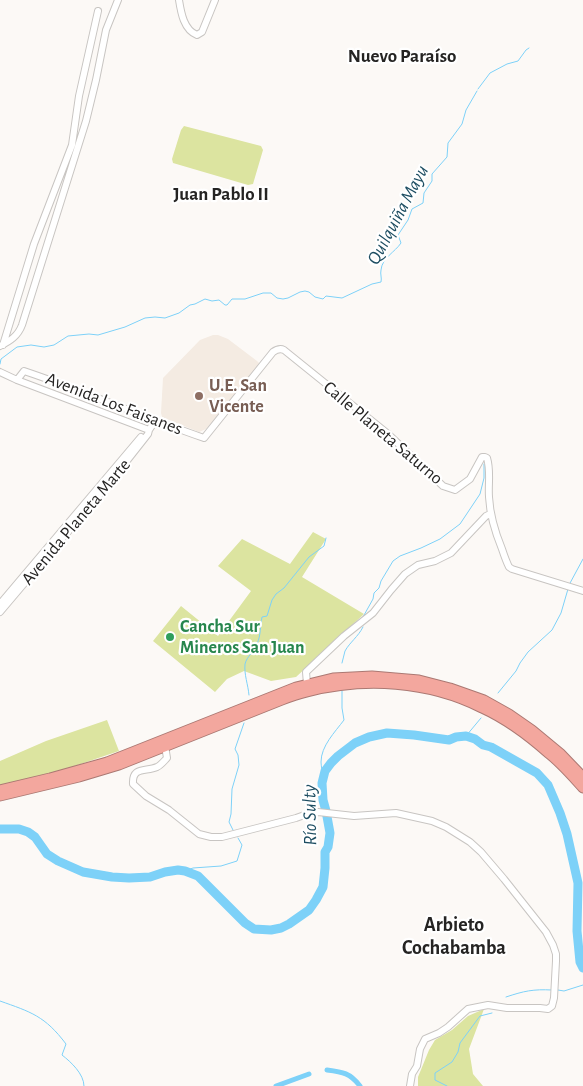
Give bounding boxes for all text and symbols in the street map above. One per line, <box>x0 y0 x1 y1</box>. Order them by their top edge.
district label: Nuevo Paraíso <box>348 45 456 67</box>
water label: Quilquiña Mayu <box>362 161 434 269</box>
district label: Juan Pablo II <box>173 183 269 205</box>
street label: Avenida Los Faisanes <box>43 368 185 440</box>
place label: U.E. San Vicente <box>209 375 267 418</box>
street label: Calle Planeta Saturno <box>319 377 447 489</box>
marker: U.E. San Vicente <box>193 390 205 402</box>
street label: Avenida Planeta Marte <box>17 454 135 590</box>
place label: Cancha Sur Mineros San Juan <box>180 616 305 659</box>
marker: Cancha Sur Mineros San Juan <box>164 631 176 643</box>
water label: Río Sulty <box>298 784 322 846</box>
district label: Arbieto Cochabamba <box>402 913 506 960</box>

